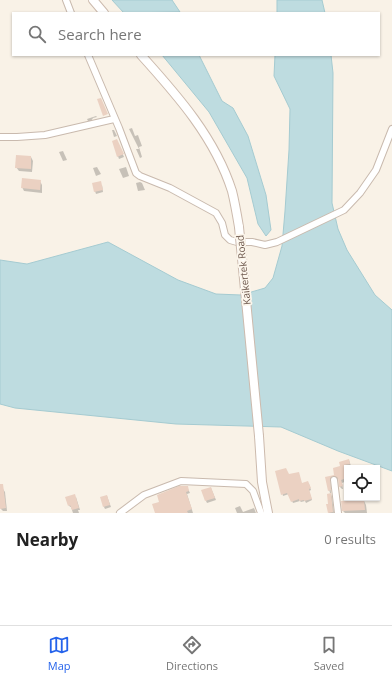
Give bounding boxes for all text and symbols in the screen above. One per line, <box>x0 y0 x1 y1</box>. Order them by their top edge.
search box <box>12 12 380 56</box>
icon: search <box>26 23 48 45</box>
text: Search here <box>58 24 142 44</box>
street label: Kaikertek Road <box>232 234 254 306</box>
map controls <box>344 465 380 501</box>
button: locate <box>344 465 380 501</box>
text: Nearby <box>16 528 78 551</box>
text: 0 results <box>324 530 376 548</box>
tab: Map <box>48 634 71 673</box>
tab: Directions <box>166 634 218 673</box>
tab: Saved <box>314 634 344 673</box>

